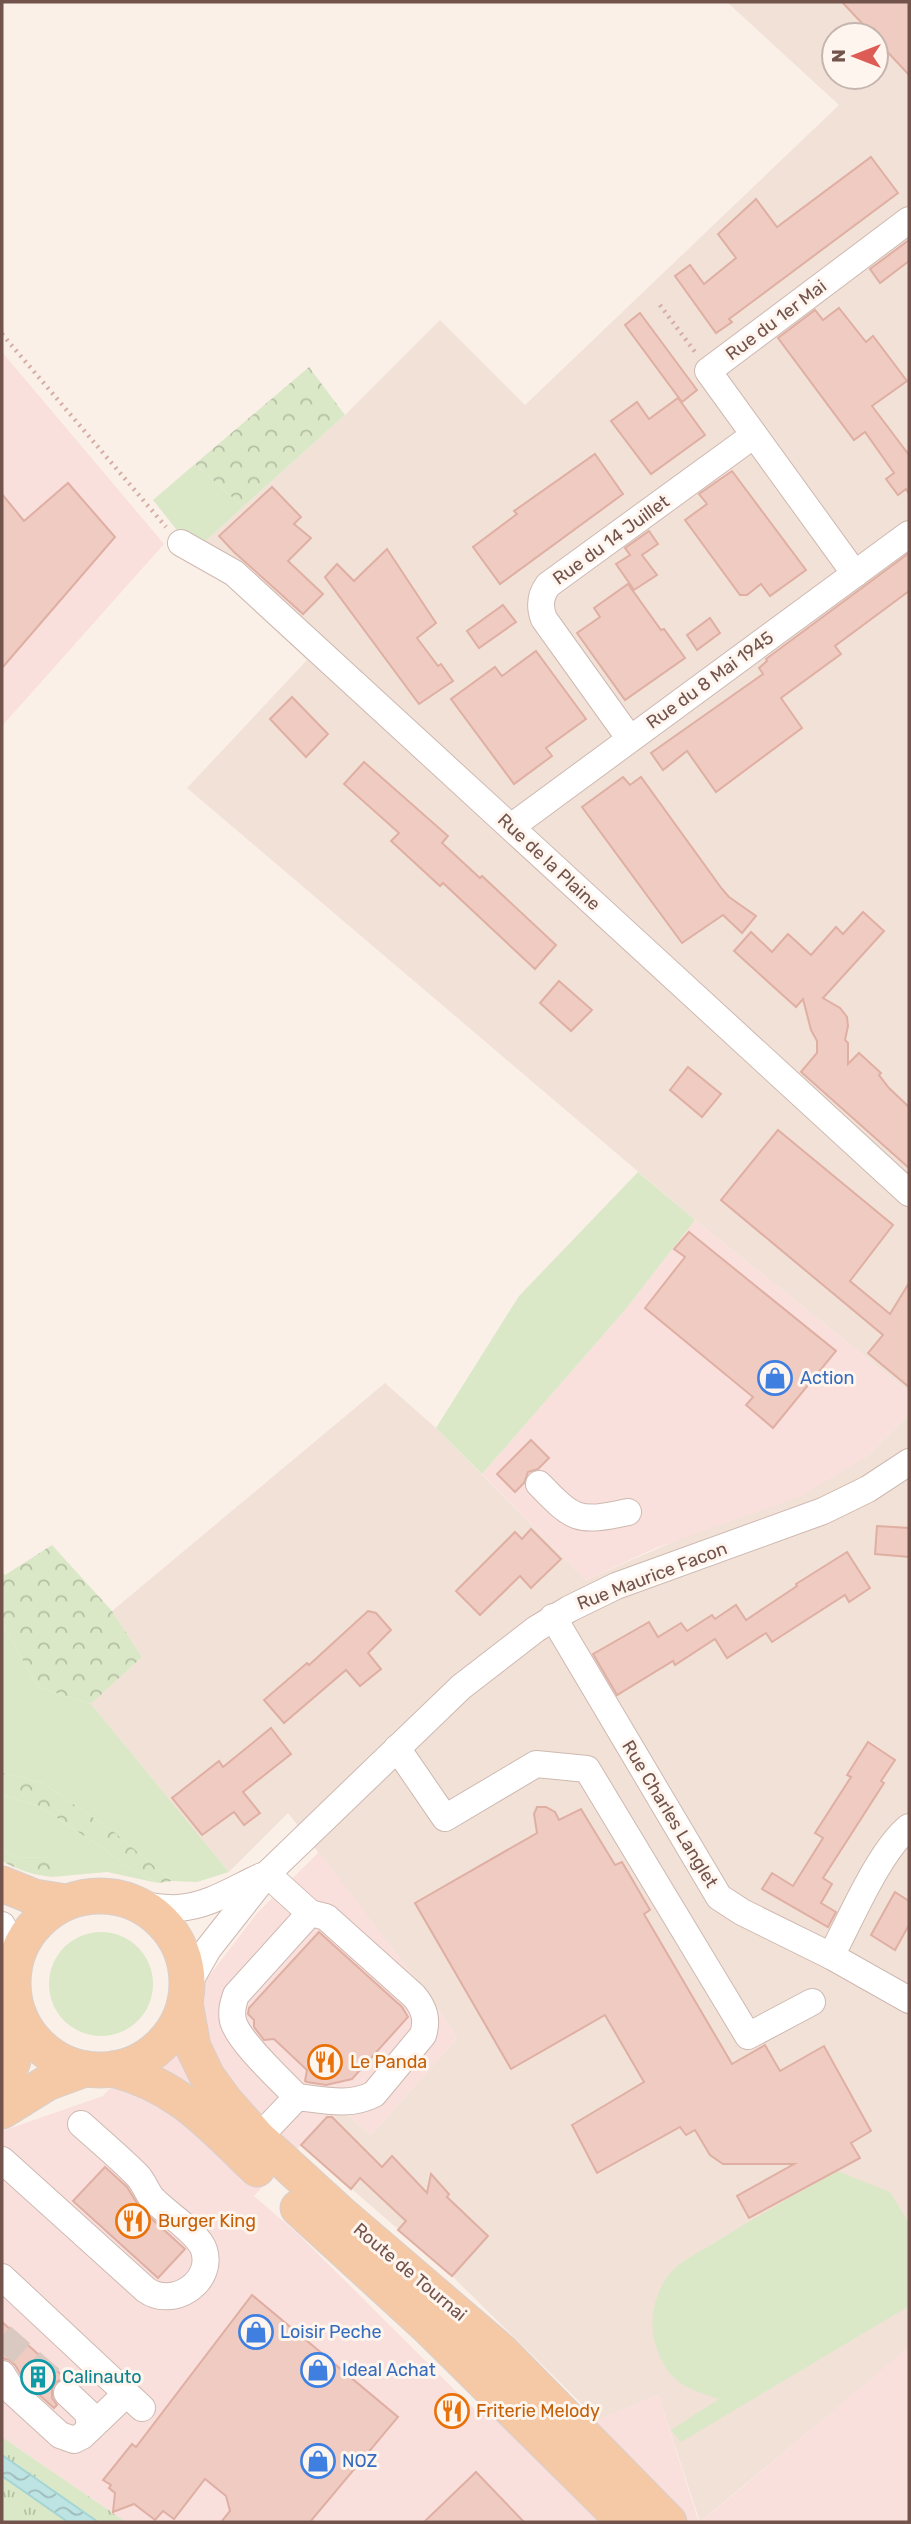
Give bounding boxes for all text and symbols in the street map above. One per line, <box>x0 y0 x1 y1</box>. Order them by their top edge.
north arrow <box>820 21 890 91</box>
text: N <box>827 49 850 63</box>
street label: Rue du 1er Mai <box>721 275 831 365</box>
street label: Rue du 14 Juillet <box>548 490 674 590</box>
street label: Rue du 8 Mai 1945 <box>642 626 778 734</box>
street label: Rue de la Plaine <box>493 809 605 915</box>
shop icon: Action <box>756 1359 794 1397</box>
place label: Action <box>800 1367 855 1389</box>
street label: Rue Maurice Facon <box>574 1537 730 1615</box>
street label: Rue Charles Langlet <box>617 1736 723 1892</box>
restaurant icon: Le Panda <box>306 2043 344 2081</box>
place label: Le Panda <box>350 2051 427 2073</box>
restaurant icon: Burger King <box>114 2202 152 2240</box>
place label: Burger King <box>158 2210 256 2232</box>
street label: Route de Tournai <box>349 2218 471 2326</box>
shop icon: Loisir Peche <box>237 2313 275 2351</box>
place label: Loisir Peche <box>280 2321 382 2343</box>
shop icon: Ideal Achat <box>299 2351 337 2389</box>
building icon: Calinauto <box>19 2358 57 2396</box>
place label: Ideal Achat <box>342 2359 436 2381</box>
place label: Calinauto <box>62 2366 142 2388</box>
restaurant icon: Friterie Melody <box>433 2392 471 2430</box>
place label: Friterie Melody <box>476 2400 600 2422</box>
shop icon: NOZ <box>299 2442 337 2480</box>
place label: NOZ <box>342 2450 378 2472</box>

